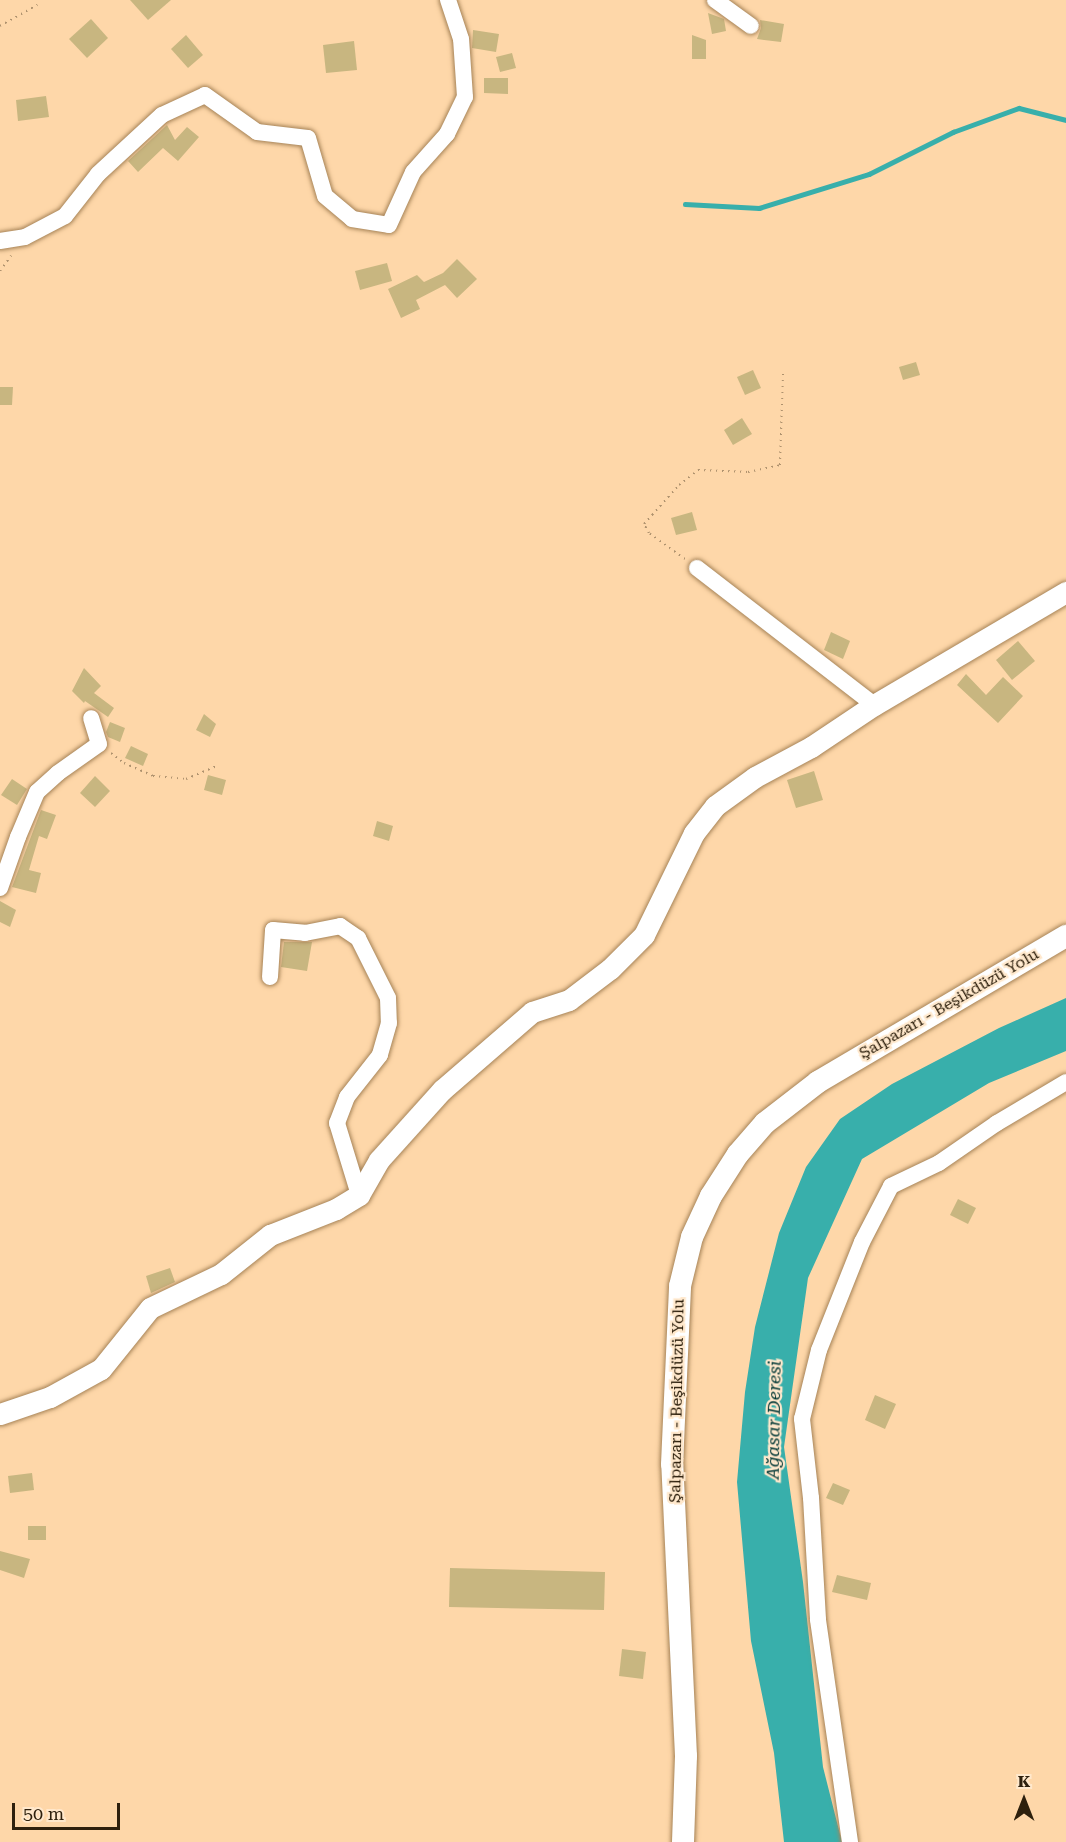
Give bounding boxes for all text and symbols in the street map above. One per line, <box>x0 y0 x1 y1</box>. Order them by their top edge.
street label: Şalpazarı - Beşikdüzü Yolu <box>856 945 1042 1063</box>
street label: Şalpazarı - Beşikdüzü Yolu <box>666 1299 688 1503</box>
water label: Ağasar Deresi <box>762 1360 786 1480</box>
north arrow <box>994 1770 1054 1830</box>
text: K <box>1018 1772 1030 1791</box>
scale bar <box>15 1791 123 1829</box>
text: 50 m <box>23 1803 64 1824</box>

